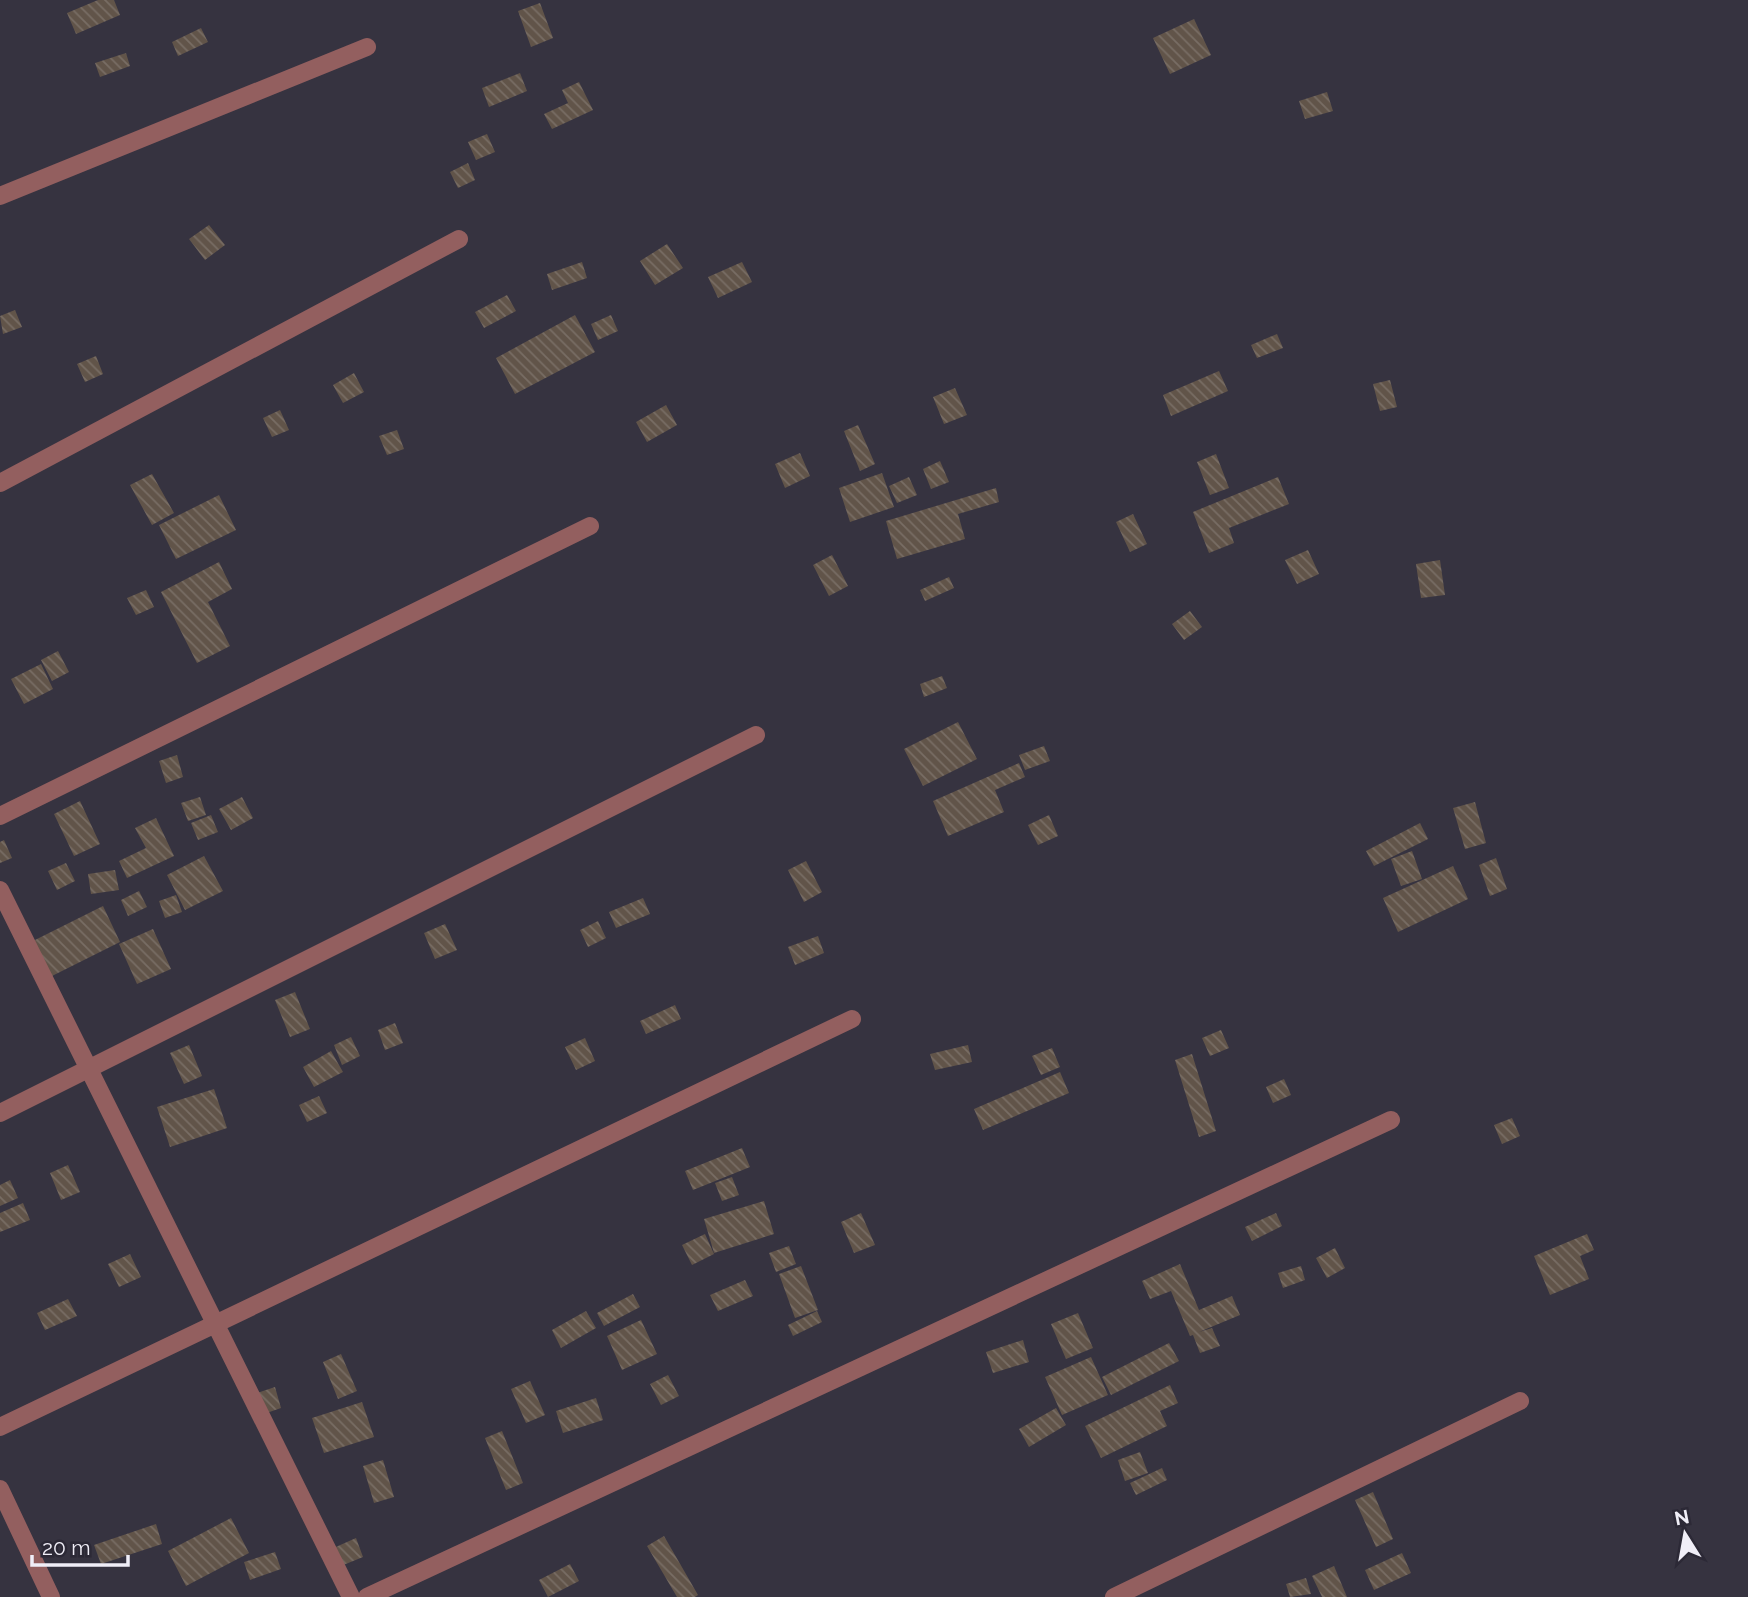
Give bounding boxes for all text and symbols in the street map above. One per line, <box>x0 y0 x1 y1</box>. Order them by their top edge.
north arrow <box>1650 1499 1720 1569</box>
text: N <box>1673 1505 1691 1529</box>
scale bar <box>32 1524 128 1568</box>
text: 20 m <box>42 1535 90 1560</box>

